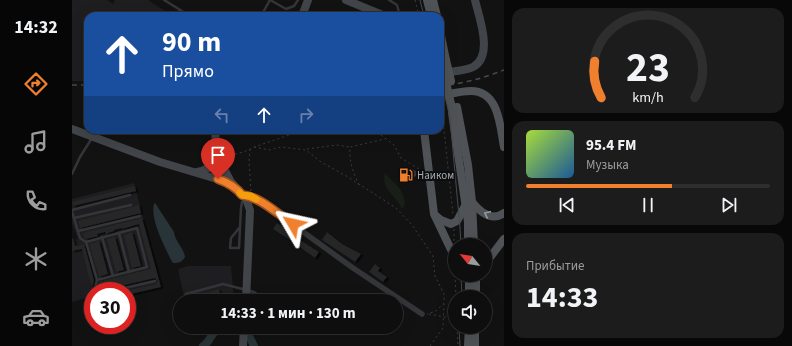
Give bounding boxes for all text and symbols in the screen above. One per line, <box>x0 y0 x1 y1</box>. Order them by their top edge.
text: 14:32 <box>14 15 58 40</box>
text: 90 m <box>162 22 221 62</box>
icon: ahead <box>96 28 148 80</box>
text: 23 <box>626 38 670 98</box>
text: Прямо <box>162 59 214 84</box>
icon: directions <box>22 70 50 98</box>
text: km/h <box>632 87 664 108</box>
icon: left <box>211 104 233 126</box>
icon: ahead <box>253 104 275 126</box>
icon: right <box>295 104 317 126</box>
icon: music <box>22 128 50 156</box>
text: 95.4 FM <box>586 135 637 156</box>
pin <box>201 138 235 179</box>
icon: arrive <box>207 144 229 166</box>
text: Музыка <box>586 156 629 174</box>
fuel station icon: Наиком <box>398 167 414 183</box>
place label: Наиком <box>417 168 454 183</box>
icon: phone <box>22 187 50 215</box>
icon: previous <box>556 194 578 216</box>
icon: pause <box>637 194 659 216</box>
icon: next <box>718 194 740 216</box>
position arrow <box>272 203 314 245</box>
one-way arrow <box>483 211 491 219</box>
north arrow <box>448 238 492 282</box>
map controls <box>448 238 492 334</box>
icon: climate <box>22 245 50 273</box>
text: Прибытие <box>526 257 585 275</box>
text: 14:33 <box>526 276 598 319</box>
speed limit sign: 30 <box>84 282 136 334</box>
button: sound <box>448 290 492 334</box>
icon: car <box>22 303 50 331</box>
text: 14:33 · 1 мин · 130 m <box>220 303 356 324</box>

